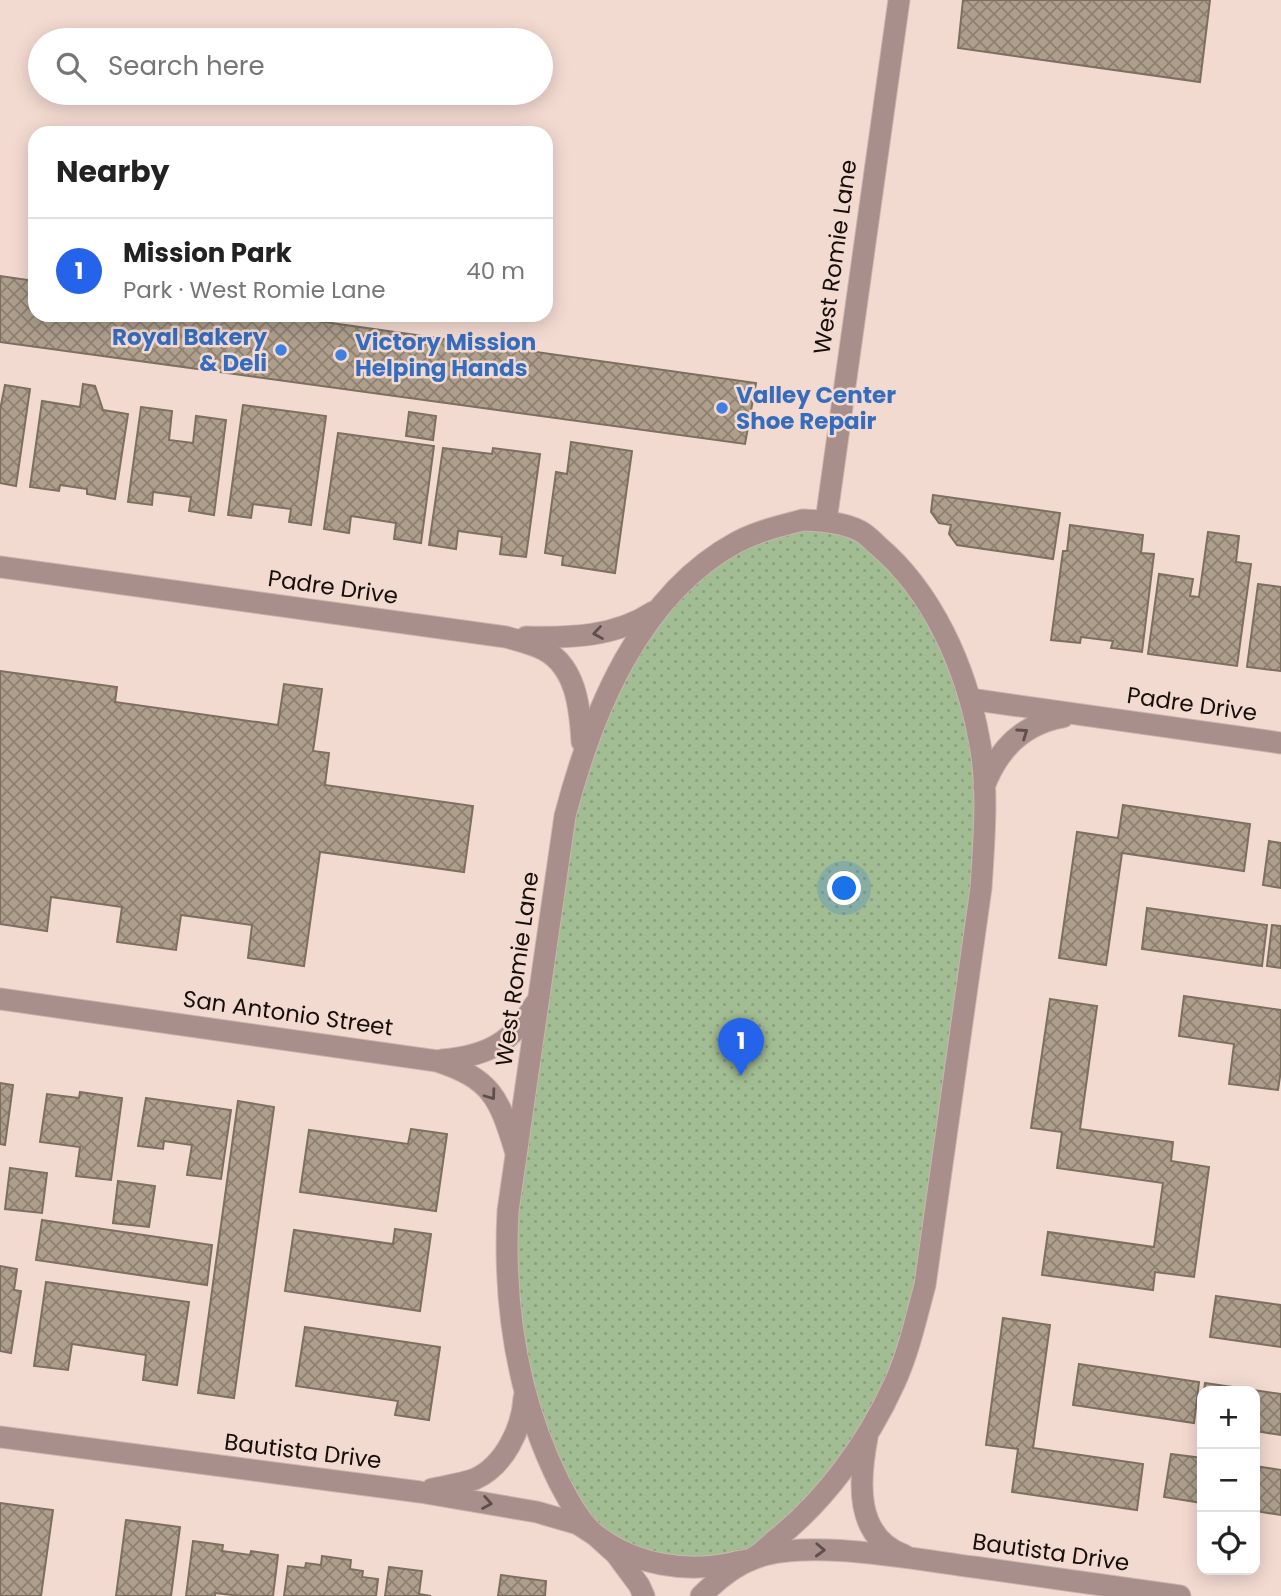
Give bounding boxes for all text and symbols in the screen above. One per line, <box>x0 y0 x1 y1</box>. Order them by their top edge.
search box <box>28 28 553 105</box>
icon: search <box>52 48 90 86</box>
text: Search here <box>108 48 265 84</box>
text: Nearby <box>56 150 170 193</box>
street label: West Romie Lane <box>806 158 864 356</box>
text: Mission Park <box>123 235 292 271</box>
text: 1 <box>75 255 83 287</box>
text: 40 m <box>466 255 525 287</box>
text: Park · West Romie Lane <box>123 274 386 306</box>
place label: Royal Bakery & Deli <box>112 321 267 379</box>
place label: Victory Mission Helping Hands <box>355 326 536 384</box>
marker: Royal Bakery & Deli <box>273 342 289 358</box>
marker: Victory Mission Helping Hands <box>333 347 349 363</box>
place label: Valley Center Shoe Repair <box>736 379 896 437</box>
marker: Valley Center Shoe Repair <box>714 400 730 416</box>
street label: Padre Drive <box>266 562 400 612</box>
one-way arrow <box>592 625 604 640</box>
street label: Padre Drive <box>1125 679 1259 729</box>
one-way arrow <box>1015 729 1028 741</box>
street label: West Romie Lane <box>488 870 546 1068</box>
your location <box>827 871 861 905</box>
street label: San Antonio Street <box>181 982 395 1044</box>
pin: 1 <box>718 1018 764 1076</box>
one-way arrow <box>483 1087 496 1100</box>
map controls <box>1197 1386 1260 1575</box>
button: + <box>1197 1386 1260 1449</box>
street label: Bautista Drive <box>223 1425 383 1477</box>
button: − <box>1197 1449 1260 1512</box>
one-way arrow <box>481 1495 493 1510</box>
button: locate <box>1197 1512 1260 1575</box>
street label: Bautista Drive <box>970 1525 1132 1579</box>
one-way arrow <box>814 1543 825 1558</box>

